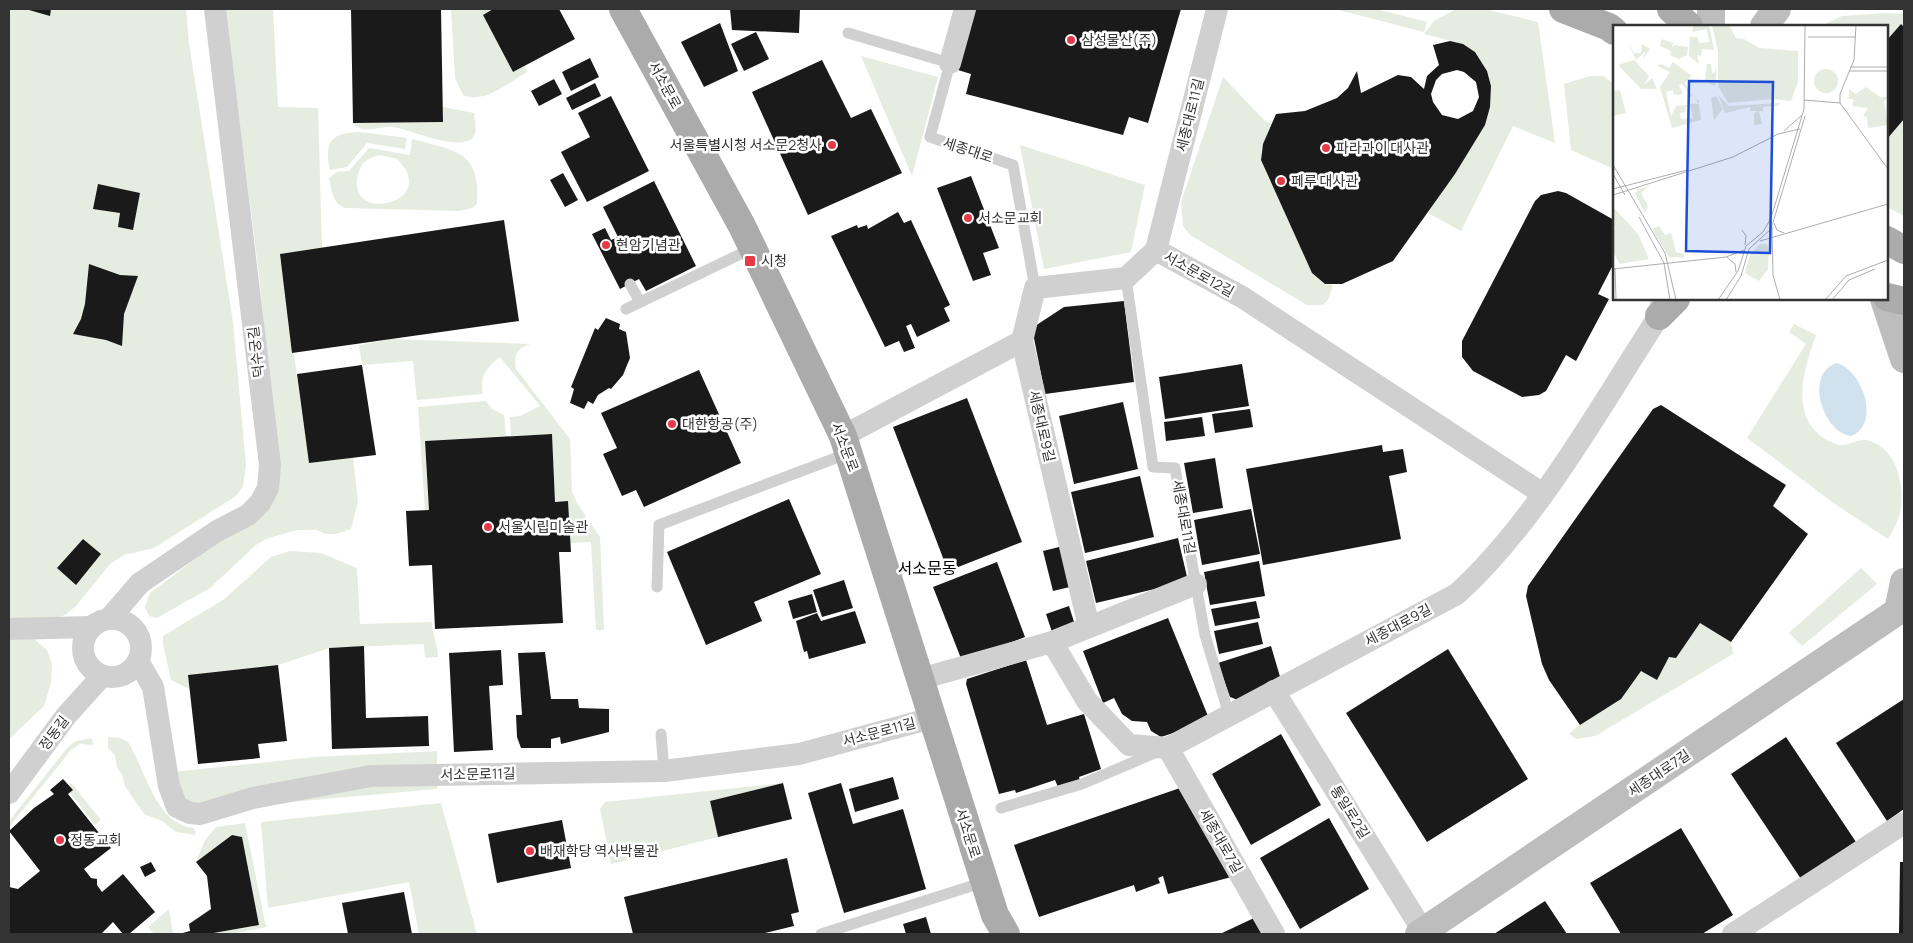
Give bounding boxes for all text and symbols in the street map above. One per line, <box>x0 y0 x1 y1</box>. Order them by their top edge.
inset map <box>1613 25 1888 300</box>
place label: 삼성물산(주) <box>1081 30 1157 49</box>
marker: 삼성물산(주) <box>1065 34 1077 46</box>
street label: 서소문로 <box>645 58 686 112</box>
street label: 세종대로11길 <box>1171 76 1208 154</box>
street label: 세종대로 <box>941 133 996 167</box>
place label: 서울특별시청 서소문2청사 <box>670 135 822 154</box>
place label: 파라과이 대사관 <box>1336 138 1429 157</box>
marker: 서울특별시청 서소문2청사 <box>826 139 838 151</box>
marker: 파라과이 대사관 <box>1320 142 1332 154</box>
place label: 페루 대사관 <box>1291 171 1358 190</box>
marker: 페루 대사관 <box>1275 175 1287 187</box>
place label: 서소문교회 <box>978 208 1042 227</box>
marker: 서소문교회 <box>962 212 974 224</box>
place label: 현암기념관 <box>616 235 681 254</box>
marker: 현암기념관 <box>600 239 612 251</box>
street label: 서소문로12길 <box>1161 246 1238 301</box>
place label: 시청 <box>761 251 787 270</box>
marker: 시청 <box>743 254 757 268</box>
street label: 덕수궁길 <box>243 325 268 379</box>
street label: 세종대로9길 <box>1025 388 1060 464</box>
place label: 대한항공(주) <box>682 414 758 433</box>
marker: 대한항공(주) <box>666 418 678 430</box>
street label: 서소문로 <box>827 419 864 474</box>
street label: 세종대로11길 <box>1169 478 1200 556</box>
place label: 서울시립미술관 <box>498 517 588 536</box>
marker: 서울시립미술관 <box>482 521 494 533</box>
district label: 서소문동 <box>898 557 957 579</box>
street label: 세종대로9길 <box>1361 599 1434 650</box>
street label: 정동길 <box>34 712 73 754</box>
street label: 서소문로11길 <box>840 713 918 750</box>
street label: 세종대로7길 <box>1624 745 1694 800</box>
street label: 서소문로11길 <box>440 763 516 784</box>
street label: 통일로2길 <box>1327 781 1374 842</box>
street label: 서소문로 <box>951 805 986 860</box>
street label: 세종대로7길 <box>1195 805 1248 876</box>
place label: 정동교회 <box>70 830 122 849</box>
marker: 정동교회 <box>54 834 66 846</box>
place label: 배재학당 역사박물관 <box>540 841 659 860</box>
marker: 배재학당 역사박물관 <box>524 845 536 857</box>

